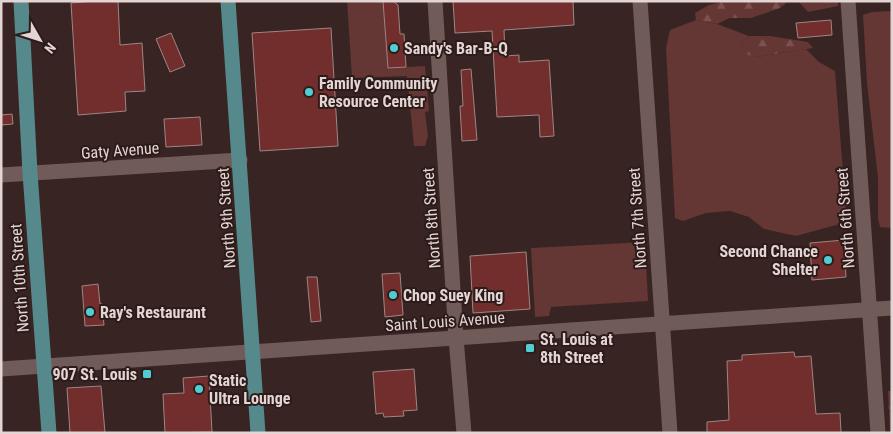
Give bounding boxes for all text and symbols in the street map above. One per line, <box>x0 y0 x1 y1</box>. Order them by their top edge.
north arrow <box>15 15 65 65</box>
place label: Sandy's Bar-B-Q <box>404 39 508 58</box>
text: N <box>41 40 59 57</box>
marker: Sandy's Bar-B-Q <box>388 42 400 54</box>
place label: Family Community Resource Center <box>319 74 437 111</box>
marker: Family Community Resource Center <box>303 86 315 98</box>
street label: Gaty Avenue <box>80 138 160 163</box>
street label: North 9th Street <box>213 167 239 269</box>
street label: North 8th Street <box>418 167 444 269</box>
street label: North 7th Street <box>624 167 650 269</box>
street label: North 6th Street <box>832 167 858 269</box>
street label: North 10th Street <box>6 223 33 333</box>
place label: Second Chance Shelter <box>719 242 818 279</box>
marker: Second Chance Shelter <box>822 254 834 266</box>
place label: Chop Suey King <box>403 286 503 305</box>
marker: Chop Suey King <box>387 289 399 301</box>
place label: Ray's Restaurant <box>100 303 206 322</box>
marker: Ray's Restaurant <box>84 306 96 318</box>
street label: Saint Louis Avenue <box>385 308 505 335</box>
place label: St. Louis at 8th Street <box>540 330 613 367</box>
marker: St. Louis at 8th Street <box>524 342 536 354</box>
place label: 907 St. Louis <box>52 365 137 384</box>
marker: 907 St. Louis <box>141 368 153 380</box>
place label: Static Ultra Lounge <box>209 371 291 408</box>
marker: Static Ultra Lounge <box>193 383 205 395</box>

